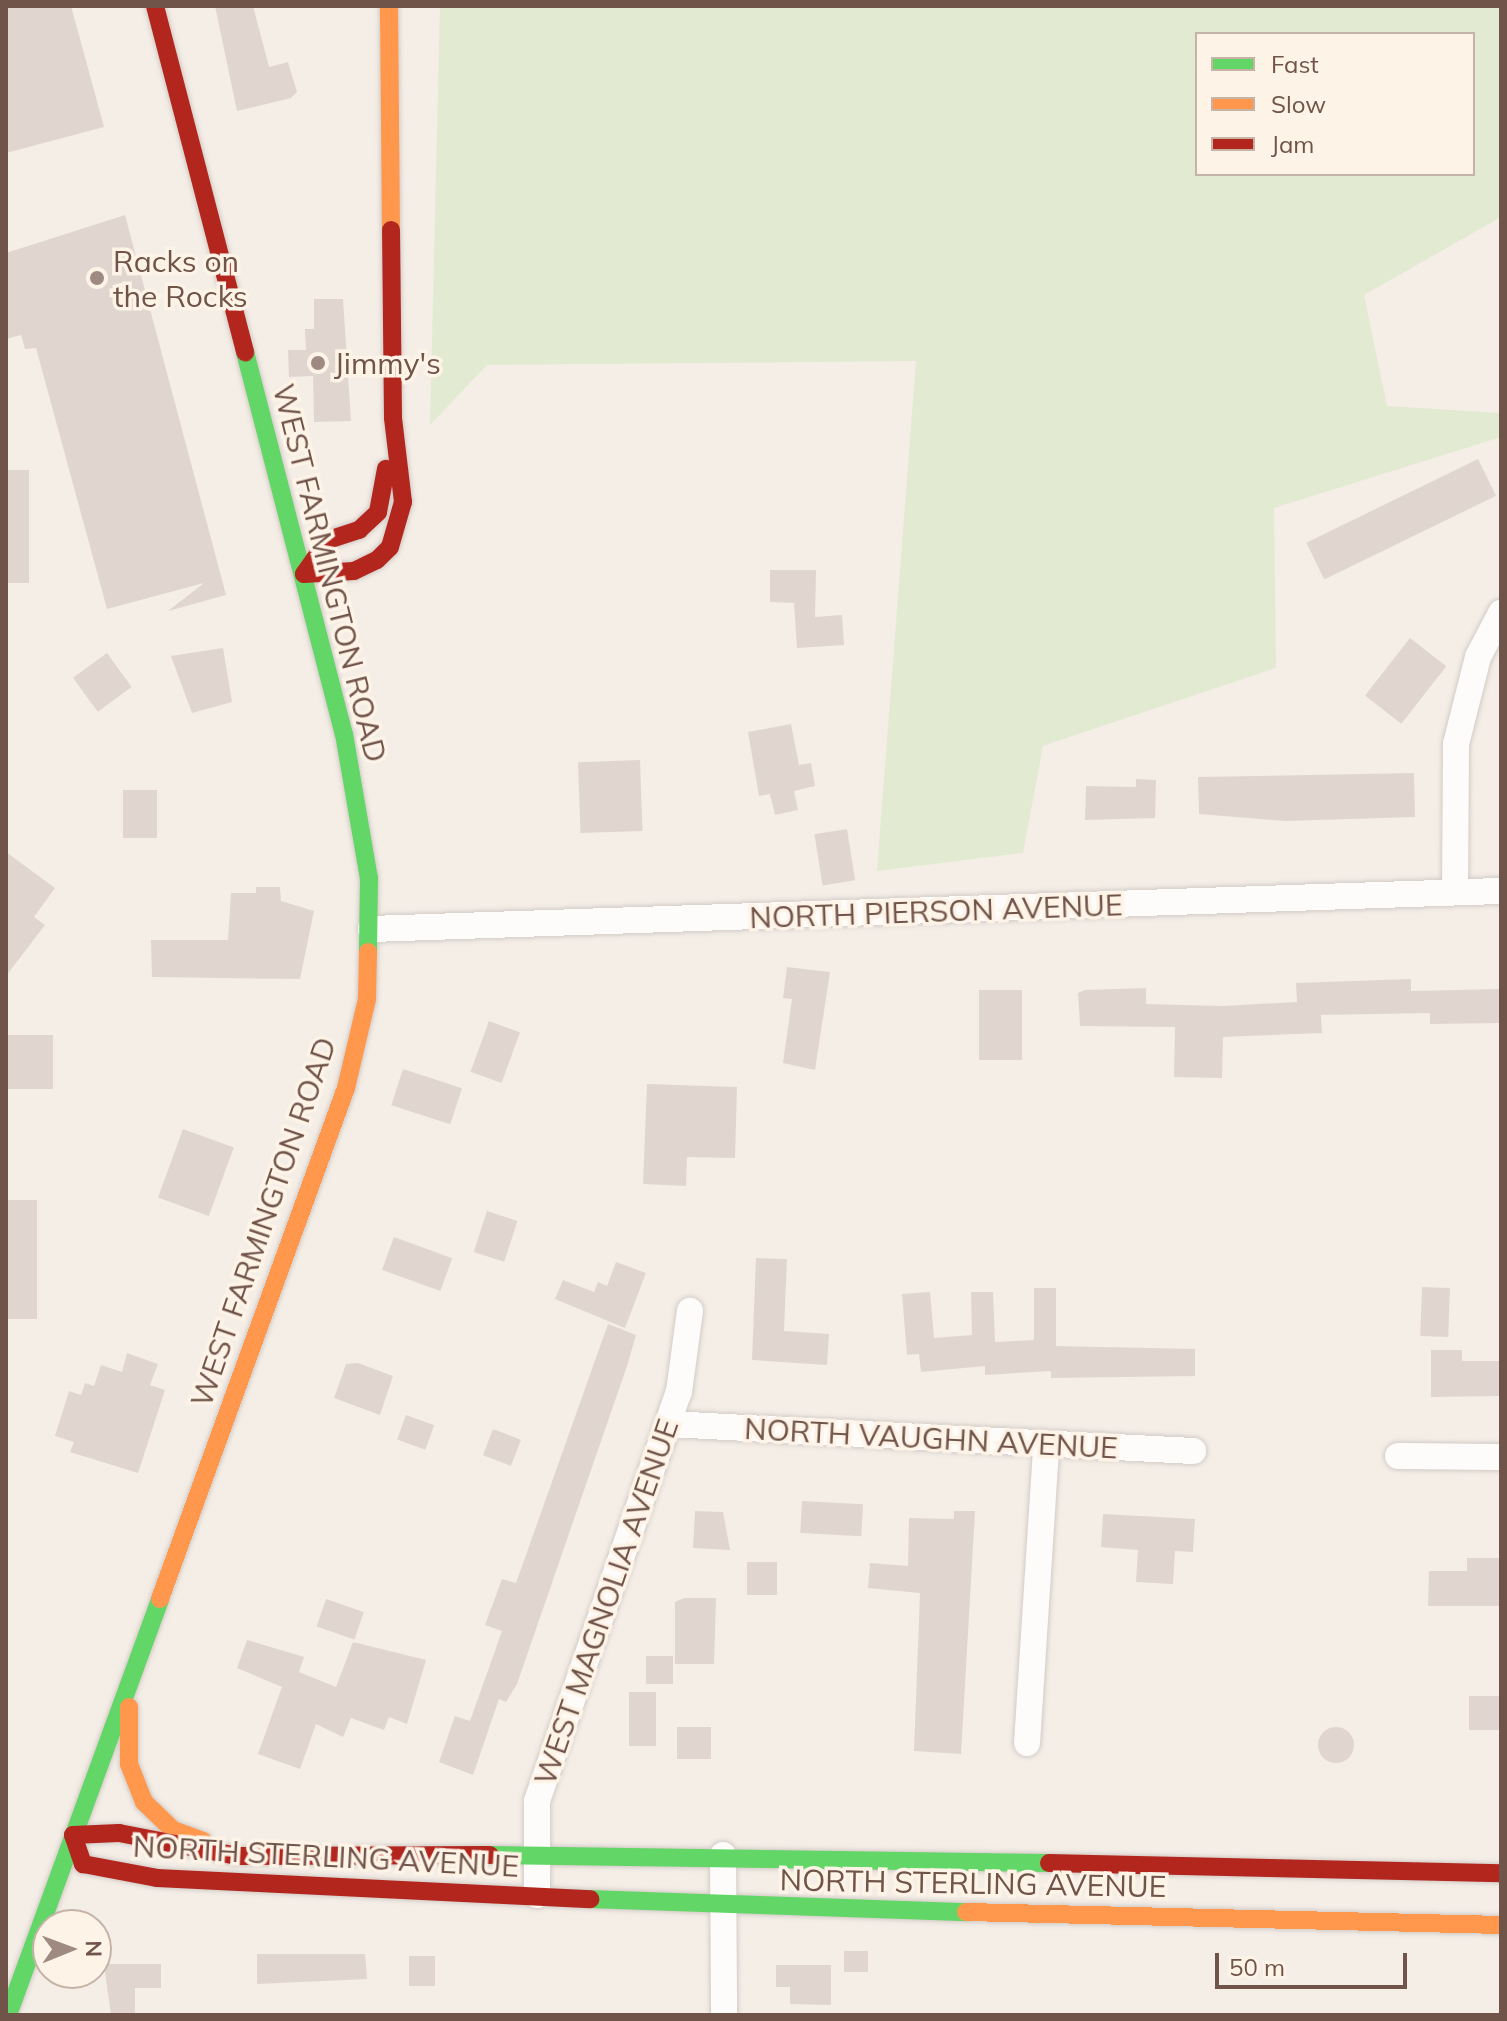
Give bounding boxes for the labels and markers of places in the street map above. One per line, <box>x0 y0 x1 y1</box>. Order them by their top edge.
place label: Racks on the Rocks <box>113 243 248 314</box>
marker: Racks on the Rocks <box>88 269 106 287</box>
place label: Jimmy's <box>334 345 441 381</box>
marker: Jimmy's <box>309 354 327 372</box>

